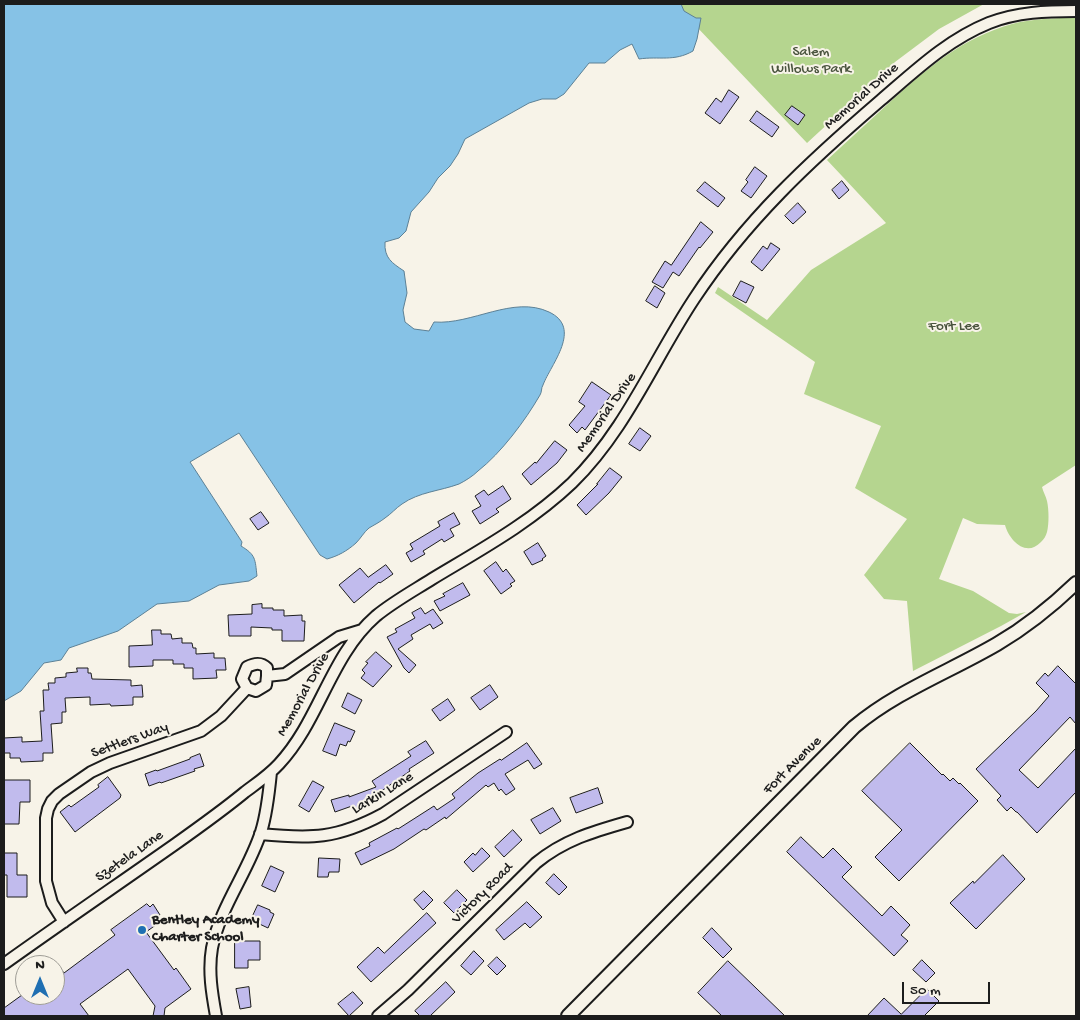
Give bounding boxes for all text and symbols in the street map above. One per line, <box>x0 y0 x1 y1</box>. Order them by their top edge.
park label: Salem Willows Park <box>771 44 851 79</box>
street label: Memorial Drive <box>821 60 903 134</box>
park label: Fort Lee <box>928 318 980 336</box>
street label: Memorial Drive <box>573 370 641 456</box>
street label: Memorial Drive <box>274 650 334 740</box>
street label: Settlers Way <box>89 719 171 763</box>
street label: Fort Avenue <box>760 733 826 799</box>
street label: Larkin Lane <box>349 769 417 819</box>
street label: Szetela Lane <box>92 827 168 887</box>
street label: Victory Road <box>448 859 518 929</box>
place label: Bentley Academy Charter School <box>152 912 259 947</box>
marker: Bentley Academy Charter School <box>136 924 148 936</box>
north arrow <box>15 955 65 1005</box>
text: N <box>35 957 45 974</box>
scale bar <box>905 972 992 1004</box>
text: 50 m <box>910 982 941 1000</box>

